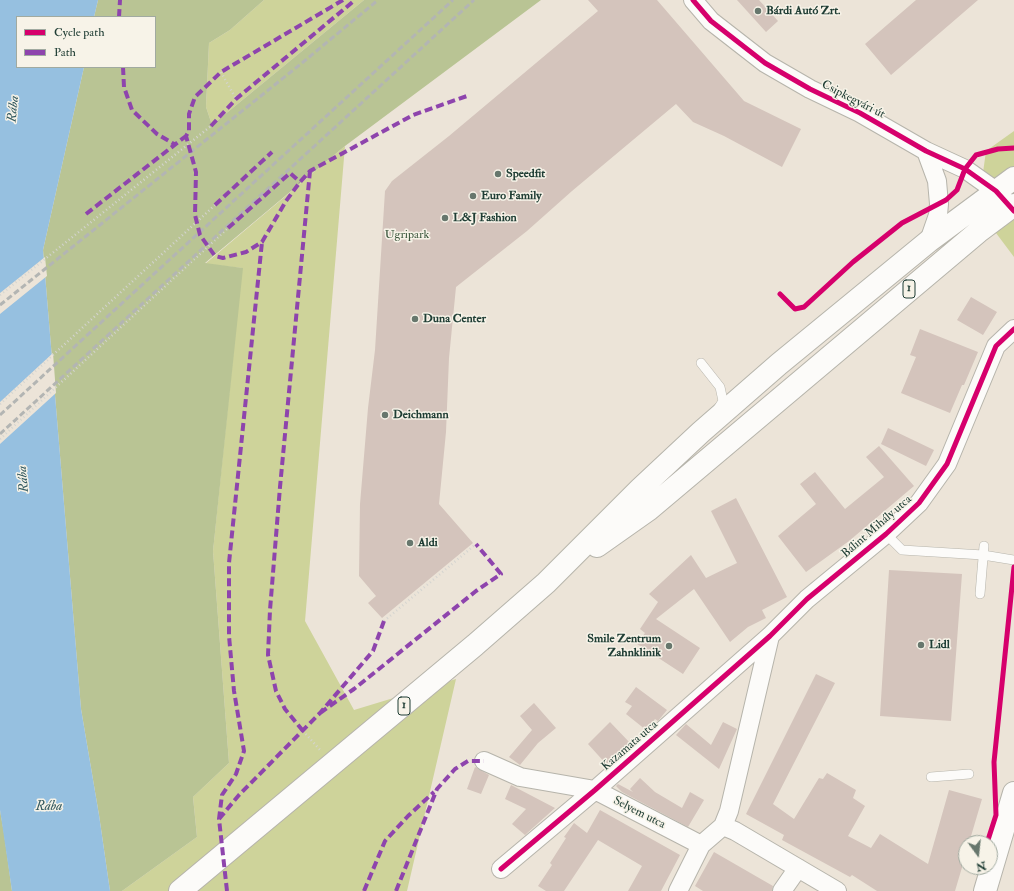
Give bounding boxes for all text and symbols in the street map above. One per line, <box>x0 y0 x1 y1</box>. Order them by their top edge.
place label: Bárdi Autó Zrt. <box>766 4 840 18</box>
marker: Bárdi Autó Zrt. <box>753 6 763 16</box>
legend <box>16 16 156 68</box>
text: Cycle path <box>54 25 104 40</box>
text: Path <box>54 45 76 60</box>
street label: Csipkegyári út <box>819 78 887 122</box>
water label: Rába <box>5 95 23 123</box>
place label: Speedfit <box>506 167 545 181</box>
marker: Speedfit <box>493 169 503 179</box>
place label: Euro Family <box>481 189 542 203</box>
marker: Euro Family <box>468 191 478 201</box>
place label: L&J Fashion <box>453 211 517 225</box>
marker: L&J Fashion <box>440 213 450 223</box>
park label: Ugripark <box>385 228 429 242</box>
road number: 1 <box>903 280 915 298</box>
place label: Duna Center <box>423 312 486 326</box>
marker: Duna Center <box>410 314 420 324</box>
place label: Deichmann <box>393 408 449 422</box>
marker: Deichmann <box>380 410 390 420</box>
water label: Rába <box>15 465 33 493</box>
street label: Bálint Mihály utca <box>839 493 915 561</box>
place label: Aldi <box>418 536 438 550</box>
marker: Aldi <box>405 538 415 548</box>
place label: Smile Zentrum Zahnklinik <box>587 632 661 660</box>
place label: Lidl <box>929 638 950 652</box>
marker: Lidl <box>916 640 926 650</box>
marker: Smile Zentrum Zahnklinik <box>664 641 674 651</box>
road number: 1 <box>398 697 410 715</box>
street label: Kazamata utca <box>599 718 661 774</box>
street label: Selyem utca <box>611 794 667 832</box>
water label: Rába <box>36 799 62 815</box>
north arrow <box>958 835 998 875</box>
text: N <box>975 859 987 874</box>

